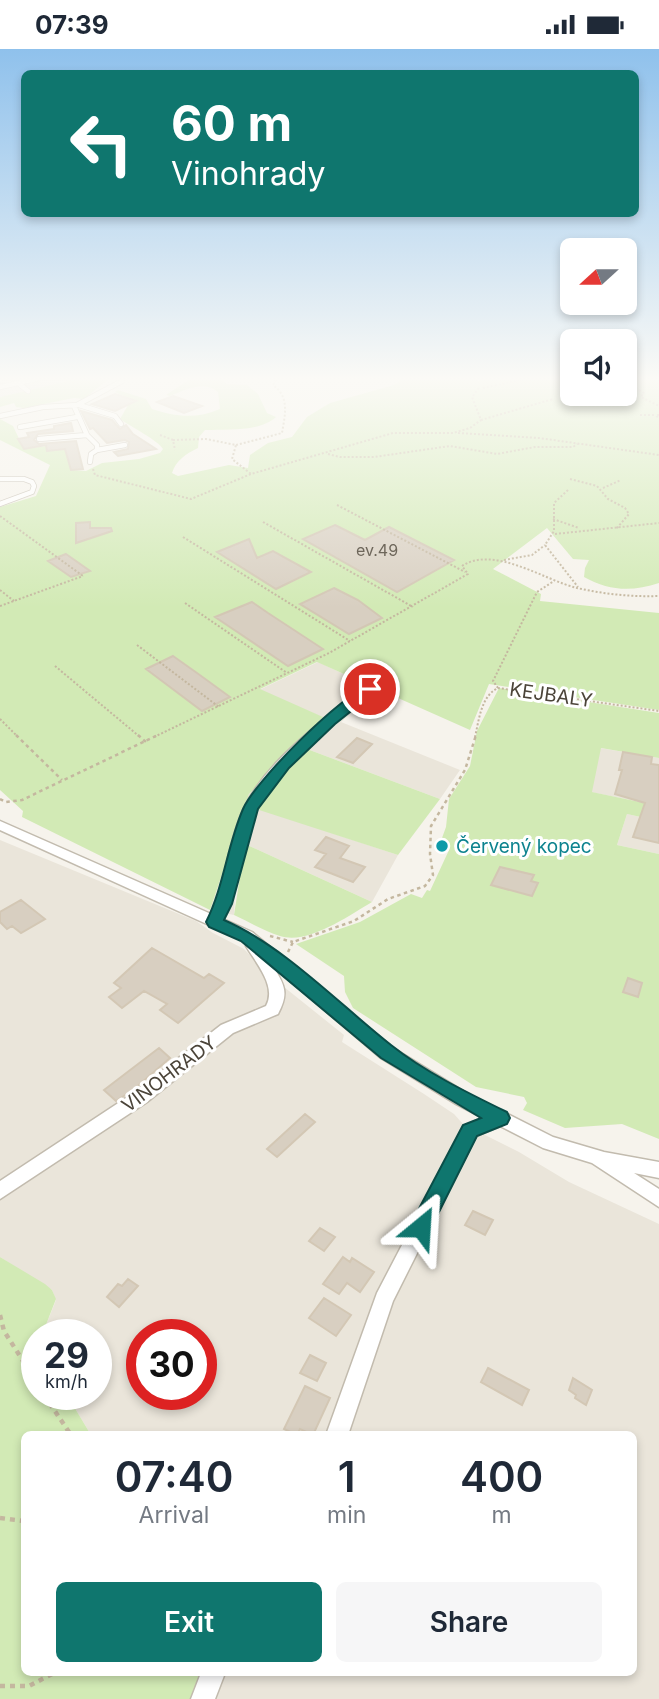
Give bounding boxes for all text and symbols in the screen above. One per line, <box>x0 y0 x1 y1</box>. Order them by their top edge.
text: 07:39 <box>35 9 109 40</box>
text: 60 m <box>171 94 292 153</box>
icon: left <box>56 98 147 189</box>
text: Vinohrady <box>171 154 326 193</box>
north arrow <box>560 238 637 315</box>
map controls <box>560 238 637 406</box>
button: sound <box>560 329 637 406</box>
house number: ev.49 <box>356 540 398 560</box>
pin <box>340 659 400 719</box>
icon: arrive <box>351 670 389 708</box>
street label: KEJBALY <box>508 678 594 712</box>
place label: Červený kopec <box>456 835 592 858</box>
marker: Červený kopec <box>434 838 450 854</box>
street label: VINOHRADY <box>117 1031 221 1117</box>
position arrow <box>384 1190 458 1264</box>
speed limit sign: 30 <box>126 1319 217 1410</box>
text: 29 <box>44 1334 89 1376</box>
text: km/h <box>45 1371 88 1392</box>
text: 07:40 <box>115 1451 233 1502</box>
text: 1 <box>338 1451 356 1502</box>
text: 400 <box>460 1451 543 1502</box>
text: Arrival <box>139 1501 209 1529</box>
text: min <box>327 1501 366 1529</box>
text: m <box>492 1501 512 1529</box>
button: Exit <box>56 1582 322 1662</box>
button: Share <box>336 1582 602 1662</box>

